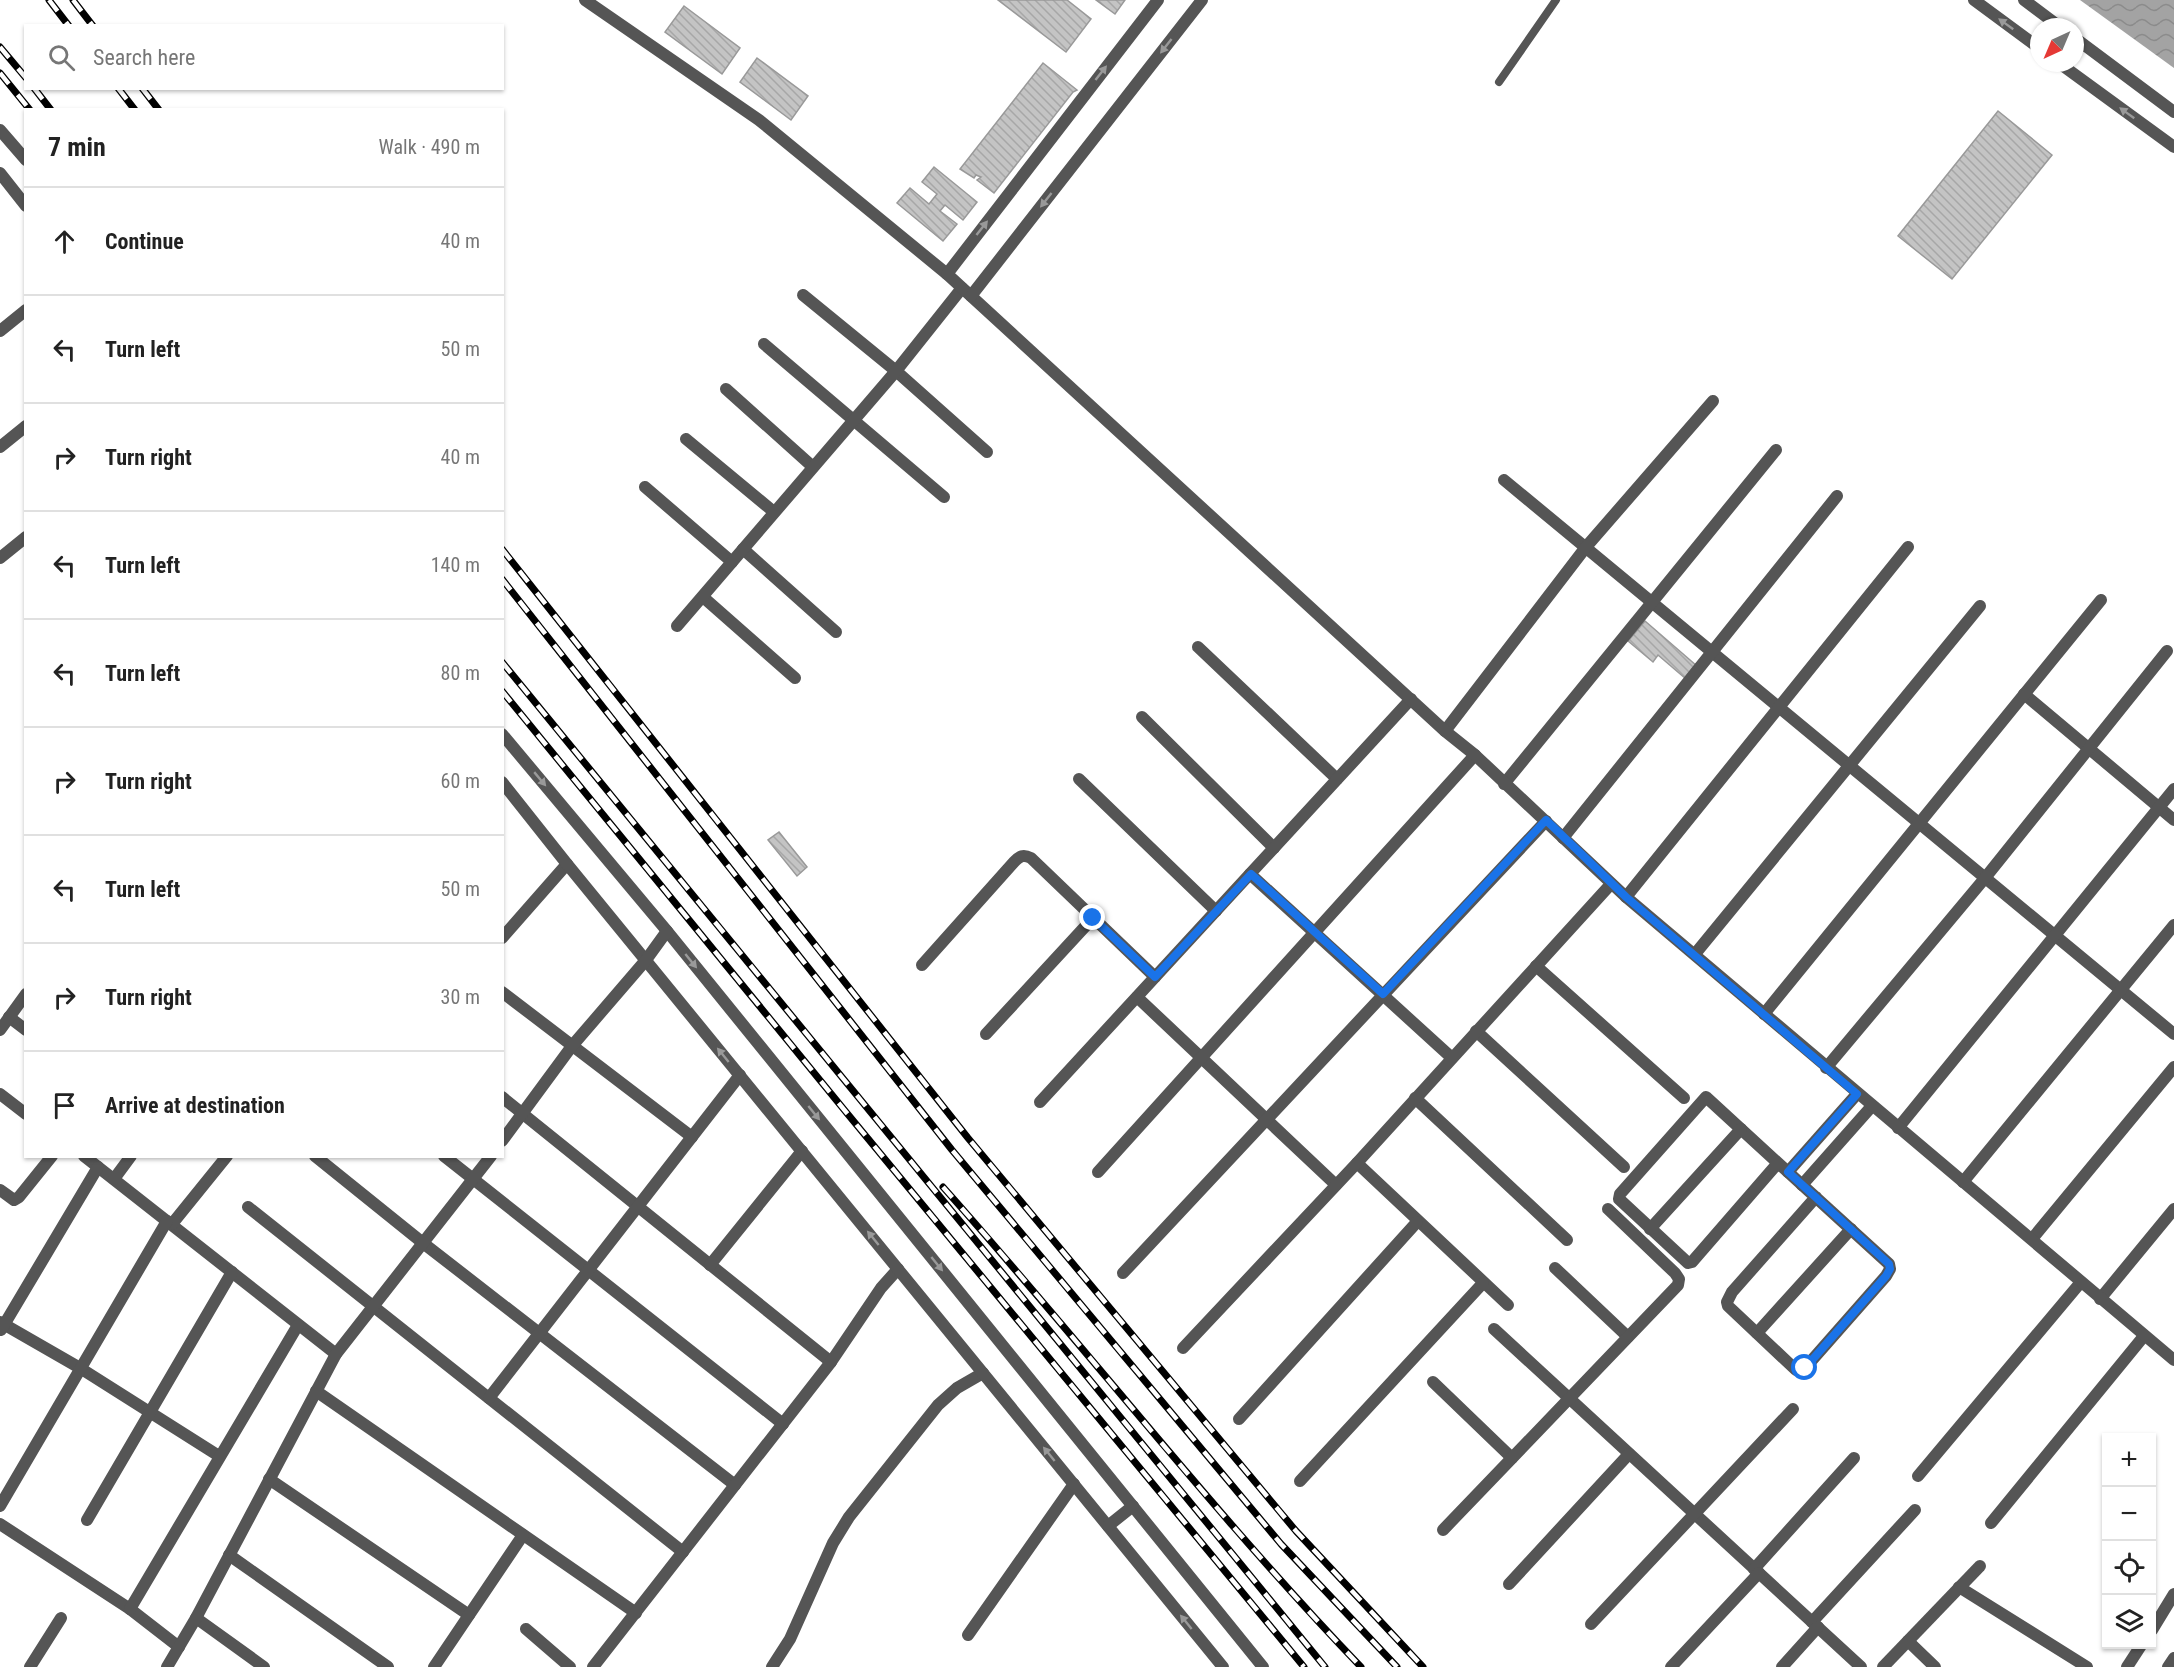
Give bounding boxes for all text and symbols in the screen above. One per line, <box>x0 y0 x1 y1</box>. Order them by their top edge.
one-way arrow <box>1999 18 2015 30</box>
north arrow <box>2030 18 2084 72</box>
search box <box>24 24 504 90</box>
one-way arrow <box>1159 38 1172 54</box>
icon: search <box>45 41 78 74</box>
text: Search here <box>93 45 195 70</box>
one-way arrow <box>1095 66 1107 81</box>
one-way arrow <box>2119 107 2134 119</box>
text: 7 min <box>48 132 106 162</box>
text: Walk · 490 m <box>379 135 480 159</box>
one-way arrow <box>1039 192 1052 208</box>
one-way arrow <box>976 220 989 236</box>
icon: ahead <box>48 225 81 258</box>
text: Continue <box>105 229 184 254</box>
text: 40 m <box>441 229 480 253</box>
icon: left <box>48 333 81 366</box>
text: Turn left <box>105 337 180 362</box>
text: 50 m <box>441 337 480 361</box>
icon: right <box>48 441 81 474</box>
text: Turn right <box>105 445 192 470</box>
text: 40 m <box>441 445 480 469</box>
icon: left <box>48 549 81 582</box>
text: Turn left <box>105 553 180 578</box>
text: 140 m <box>431 553 480 577</box>
icon: left <box>48 657 81 690</box>
text: Turn left <box>105 661 180 686</box>
text: 80 m <box>441 661 480 685</box>
icon: right <box>48 765 81 798</box>
text: Turn right <box>105 769 192 794</box>
text: 60 m <box>441 769 480 793</box>
one-way arrow <box>533 771 546 786</box>
icon: left <box>48 873 81 906</box>
text: Turn left <box>105 877 180 902</box>
text: 50 m <box>441 877 480 901</box>
route end <box>1079 904 1105 930</box>
one-way arrow <box>685 954 697 969</box>
icon: right <box>48 981 81 1014</box>
text: Turn right <box>105 985 192 1010</box>
text: 30 m <box>441 985 480 1009</box>
one-way arrow <box>718 1047 730 1062</box>
icon: arrive <box>48 1089 81 1122</box>
text: Arrive at destination <box>105 1093 285 1118</box>
one-way arrow <box>807 1105 820 1120</box>
one-way arrow <box>867 1231 880 1246</box>
one-way arrow <box>930 1256 943 1272</box>
route start <box>1791 1354 1817 1380</box>
map controls <box>2102 1433 2156 1649</box>
button: + <box>2102 1433 2156 1487</box>
one-way arrow <box>1044 1447 1056 1462</box>
button: − <box>2102 1487 2156 1541</box>
button: locate <box>2102 1541 2156 1595</box>
button: layers <box>2102 1595 2156 1649</box>
one-way arrow <box>1180 1615 1193 1630</box>

